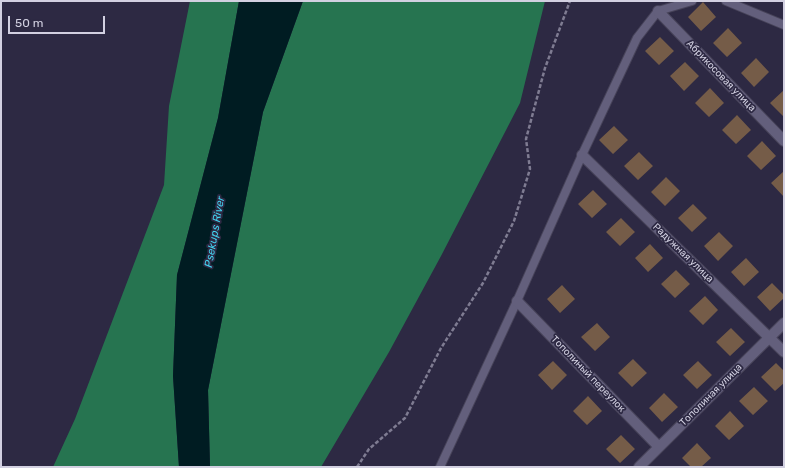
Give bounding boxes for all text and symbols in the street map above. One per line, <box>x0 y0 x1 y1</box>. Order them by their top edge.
scale bar <box>10 8 107 34</box>
text: 50 m <box>15 16 43 30</box>
street label: Абрикосовая улица <box>684 38 758 114</box>
water label: Psekups River <box>202 195 228 269</box>
street label: Радужная улица <box>650 221 716 285</box>
street label: Тополиный переулок <box>548 333 628 415</box>
street label: Тополиная улица <box>677 361 745 429</box>

